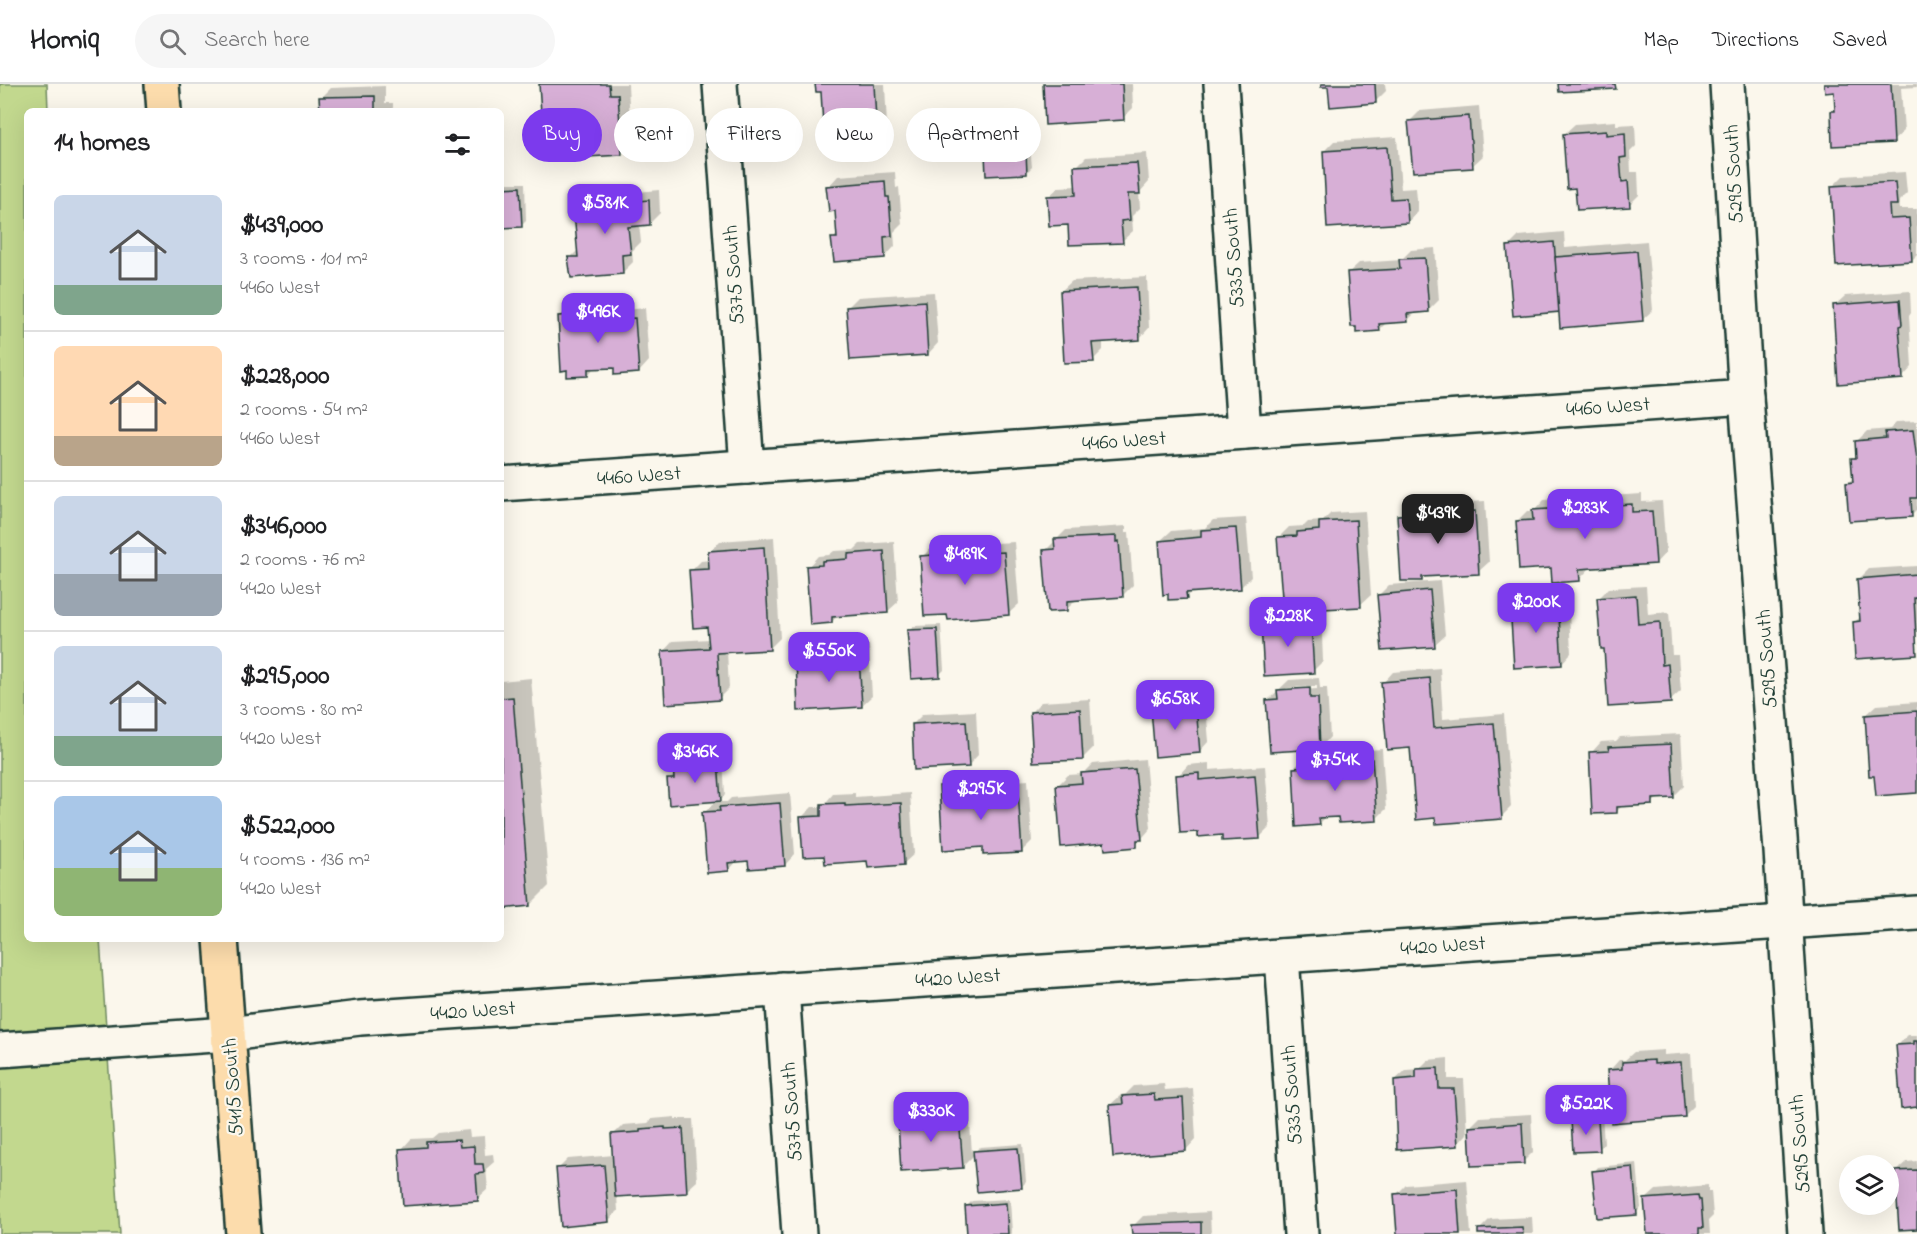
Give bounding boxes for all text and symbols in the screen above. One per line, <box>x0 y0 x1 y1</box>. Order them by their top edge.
search box <box>135 14 555 68</box>
text: Homiq <box>30 21 99 62</box>
icon: search <box>156 25 189 58</box>
text: Search here <box>204 25 310 57</box>
text: Map <box>1643 26 1679 56</box>
text: Directions <box>1712 26 1799 56</box>
text: Saved <box>1832 26 1887 56</box>
chip: Buy <box>522 108 602 162</box>
chip: Rent <box>614 108 694 162</box>
chip: Filters <box>706 108 803 162</box>
chip: New <box>815 108 894 162</box>
chip: Apartment <box>906 108 1041 162</box>
street label: 5295 South <box>1717 123 1753 224</box>
text: 14 homes <box>54 125 150 163</box>
icon: filters <box>441 128 474 161</box>
pin: $581K <box>563 184 647 235</box>
text: $581K <box>581 189 629 218</box>
text: $439,000 <box>240 207 323 245</box>
street label: 5335 South <box>1217 207 1253 309</box>
icon: home <box>102 219 174 291</box>
street label: 5375 South <box>717 224 753 326</box>
text: 3 rooms · 101 m² <box>240 245 368 274</box>
text: 4460 West <box>240 274 320 303</box>
pin: $496K <box>556 293 640 344</box>
text: $496K <box>576 298 620 327</box>
text: $228,000 <box>240 358 330 396</box>
icon: home <box>102 370 174 442</box>
street label: 4460 West <box>1565 390 1651 426</box>
text: 2 rooms · 54 m² <box>240 396 368 425</box>
street label: 4460 West <box>1081 424 1167 460</box>
text: 4460 West <box>240 425 320 454</box>
street label: 4460 West <box>596 459 682 495</box>
pin: $283K <box>1543 489 1627 540</box>
pin: $439K <box>1396 494 1480 545</box>
text: $283K <box>1561 494 1609 523</box>
text: $439K <box>1416 499 1460 528</box>
text: $346,000 <box>240 508 327 546</box>
icon: home <box>102 520 174 592</box>
pin: $489K <box>923 535 1007 586</box>
text: $489K <box>943 540 987 569</box>
text: 2 rooms · 76 m² <box>240 546 365 575</box>
text: 4420 West <box>240 575 321 604</box>
pin: $200K <box>1494 583 1578 634</box>
text: $200K <box>1511 588 1561 617</box>
pin: $228K <box>1246 597 1330 648</box>
text: $228K <box>1263 602 1313 631</box>
street label: 5295 South <box>1750 608 1786 709</box>
pin: $550K <box>787 632 871 683</box>
text: $550K <box>802 637 856 666</box>
text: $295,000 <box>240 658 330 696</box>
icon: home <box>102 670 174 742</box>
pin: $658K <box>1133 680 1217 731</box>
text: $658K <box>1150 685 1200 714</box>
text: 3 rooms · 80 m² <box>240 696 363 725</box>
text: 4420 West <box>240 725 321 754</box>
pin: $346K <box>653 733 737 784</box>
text: $346K <box>671 738 719 767</box>
pin: $754K <box>1293 741 1377 792</box>
text: $754K <box>1310 746 1360 775</box>
pin: $295K <box>939 770 1023 821</box>
text: $295K <box>956 775 1006 804</box>
text: $522,000 <box>240 808 335 846</box>
icon: home <box>102 820 174 892</box>
text: 4 rooms · 136 m² <box>240 846 370 875</box>
text: 4420 West <box>240 875 321 904</box>
street label: 4420 West <box>1399 929 1487 965</box>
street label: 4420 West <box>914 961 1002 997</box>
street label: 4420 West <box>429 994 517 1030</box>
street label: 5415 South <box>216 1037 252 1137</box>
street label: 5335 South <box>1275 1044 1311 1146</box>
street label: 5375 South <box>775 1061 811 1163</box>
pin: $522K <box>1544 1085 1628 1136</box>
text: $522K <box>1559 1090 1613 1119</box>
pin: $330K <box>889 1092 973 1143</box>
street label: 5295 South <box>1783 1093 1819 1194</box>
text: $330K <box>908 1097 954 1126</box>
map controls <box>1839 1155 1899 1215</box>
button: layers <box>1839 1155 1899 1215</box>

